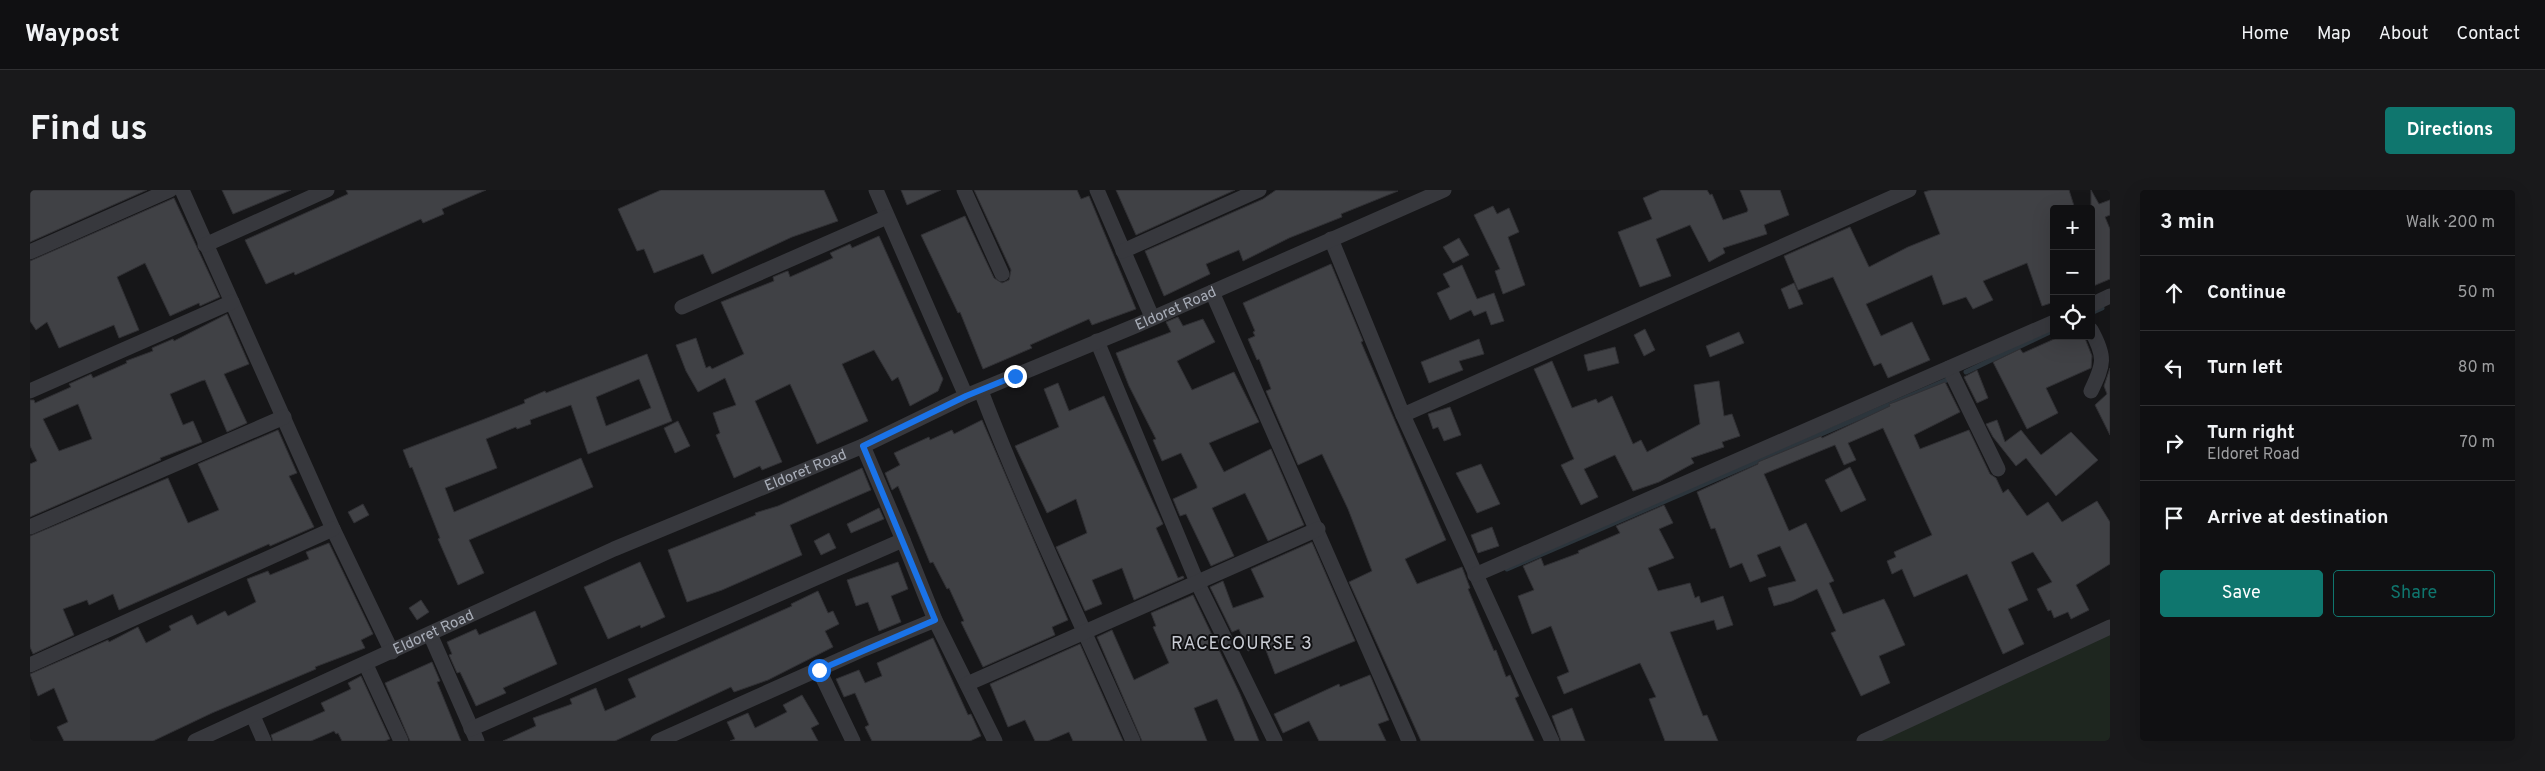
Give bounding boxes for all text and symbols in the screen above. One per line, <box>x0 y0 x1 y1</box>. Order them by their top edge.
text: Waypost <box>25 20 119 50</box>
text: Home <box>2241 23 2289 46</box>
text: Map <box>2317 23 2351 46</box>
text: About <box>2379 23 2428 46</box>
text: Contact <box>2456 23 2520 46</box>
button: Directions <box>2385 107 2515 154</box>
text: Find us <box>30 108 148 152</box>
map controls <box>2050 205 2095 340</box>
button: + <box>2050 205 2095 250</box>
text: 3 min <box>2160 209 2215 236</box>
text: Walk · 200 m <box>2406 213 2495 233</box>
button: − <box>2050 250 2095 295</box>
icon: ahead <box>2160 279 2188 307</box>
text: Continue <box>2207 281 2286 305</box>
street label: Eldoret Road <box>1132 283 1220 336</box>
text: 50 m <box>2458 283 2495 303</box>
button: locate <box>2050 295 2095 340</box>
icon: left <box>2160 354 2188 382</box>
text: Turn left <box>2207 356 2283 380</box>
text: 80 m <box>2458 358 2495 378</box>
route end <box>1004 365 1027 388</box>
text: Turn right <box>2207 421 2295 445</box>
icon: right <box>2160 429 2188 457</box>
text: 70 m <box>2460 433 2495 453</box>
text: Eldoret Road <box>2207 445 2300 465</box>
street label: Eldoret Road <box>762 446 850 497</box>
icon: arrive <box>2160 504 2188 532</box>
text: Arrive at destination <box>2207 506 2388 530</box>
button: Save <box>2160 570 2323 617</box>
button: Share <box>2333 570 2495 617</box>
street label: Eldoret Road <box>390 606 477 660</box>
district label: RACECOURSE 3 <box>1171 633 1313 656</box>
route start <box>808 659 831 682</box>

